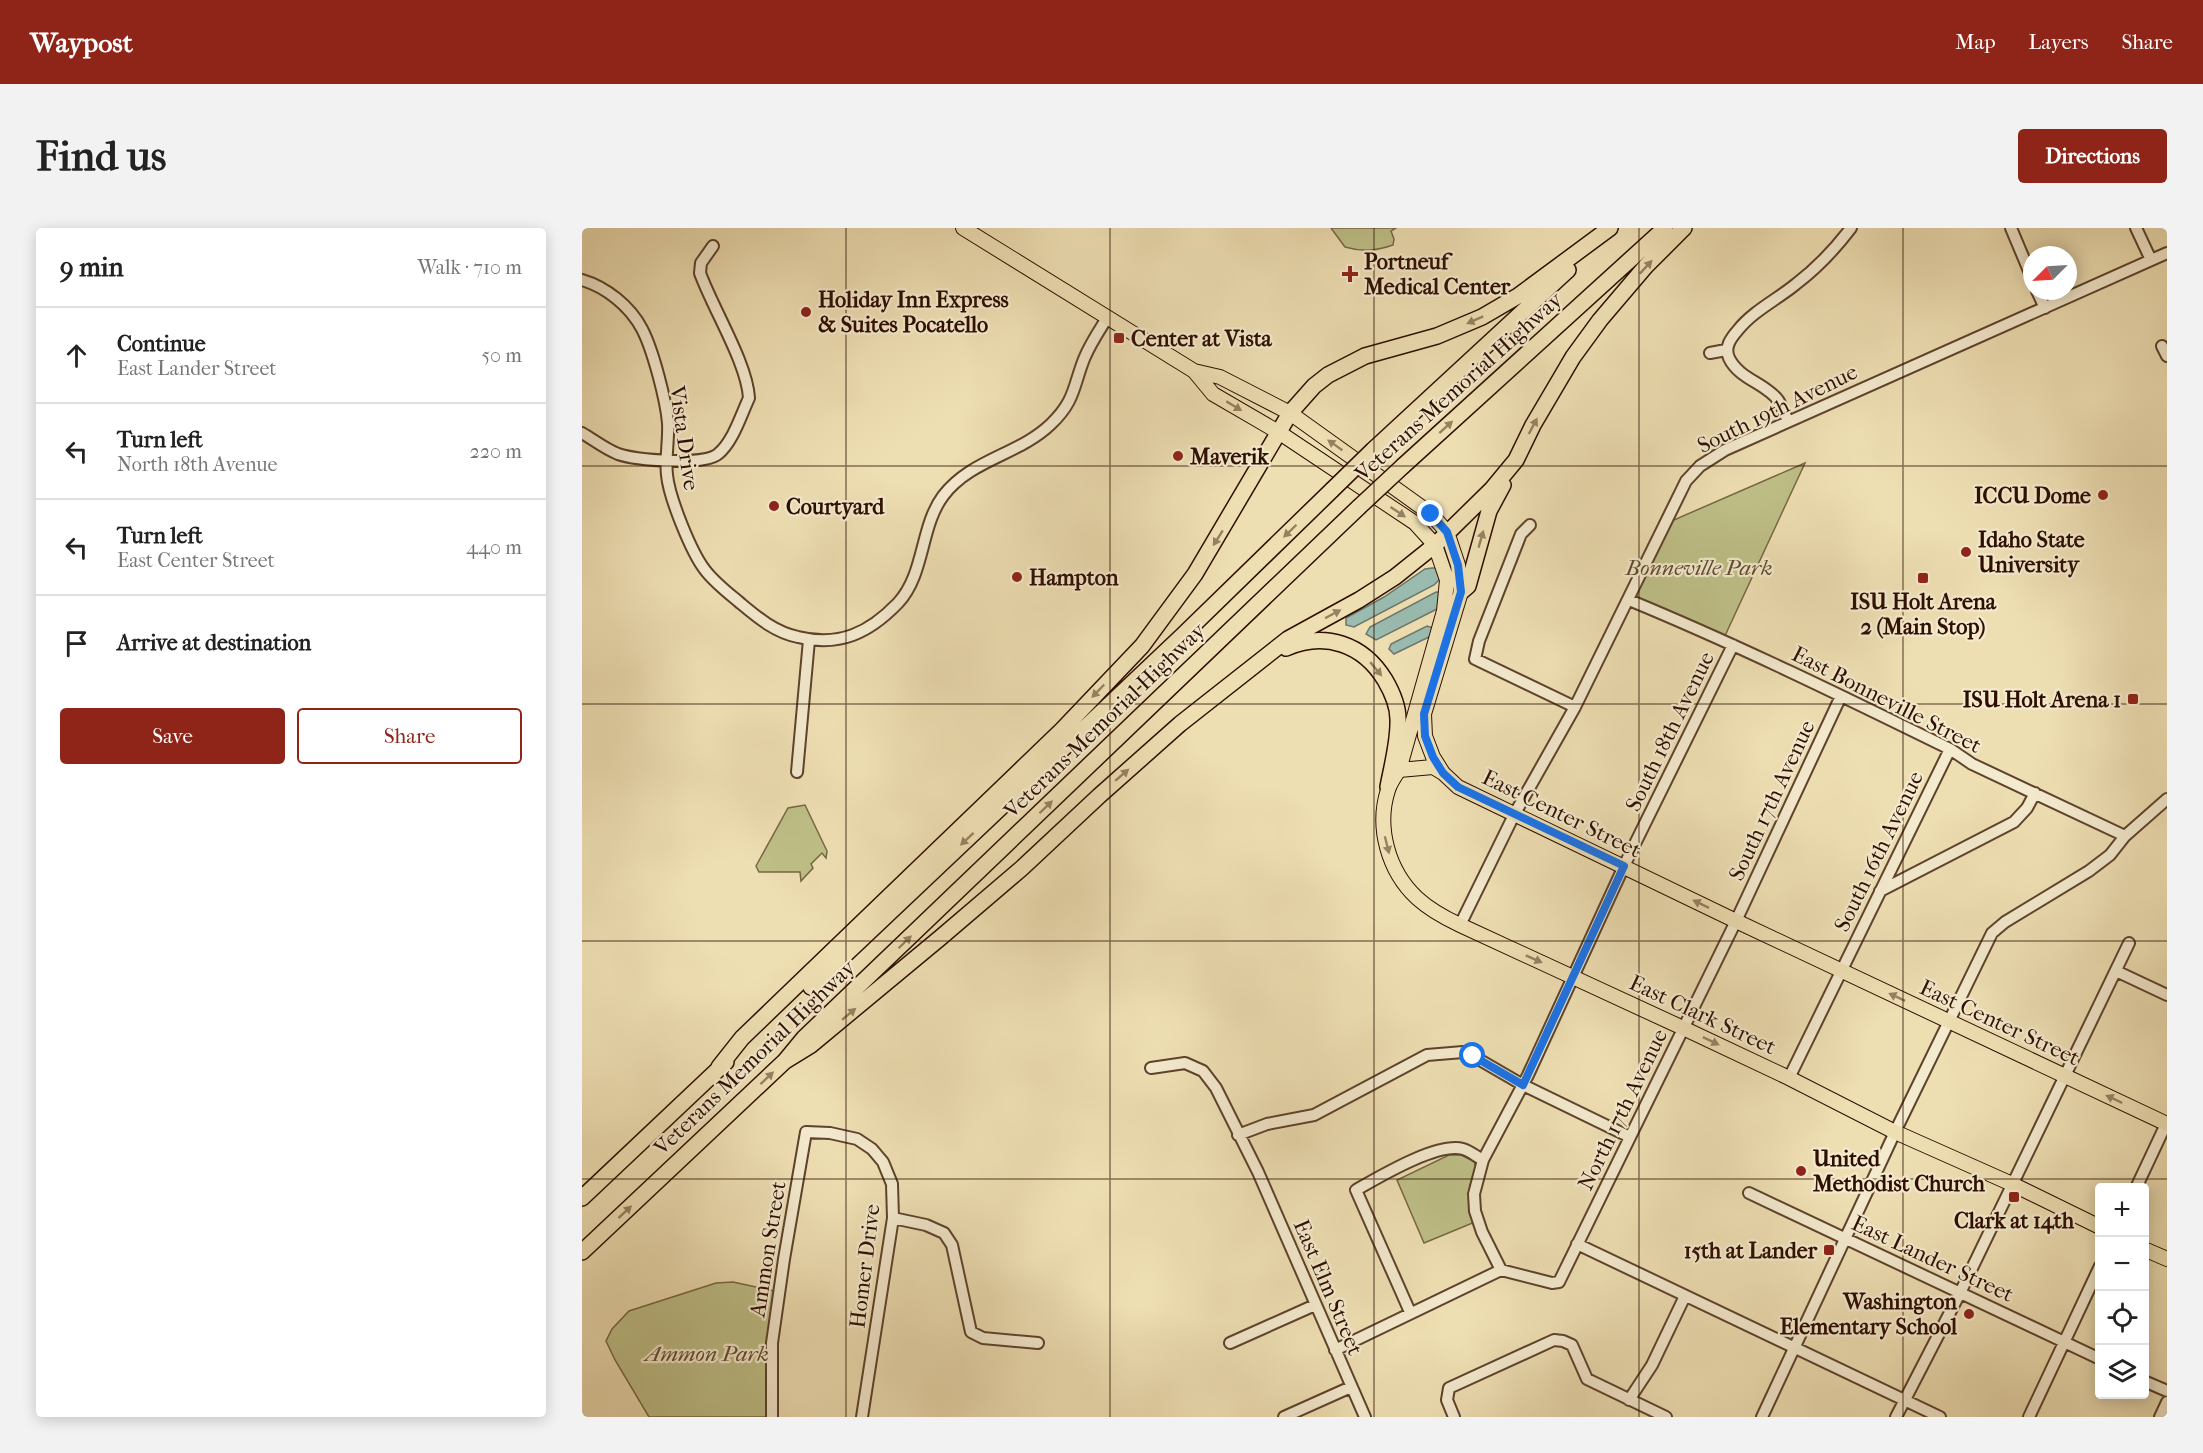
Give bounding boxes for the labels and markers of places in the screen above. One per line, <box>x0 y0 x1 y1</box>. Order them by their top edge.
place label: Portneuf Medical Center <box>1363 249 1511 300</box>
marker: Portneuf Medical Center <box>1341 265 1359 283</box>
place label: Holiday Inn Express & Suites Pocatello <box>818 287 1009 338</box>
marker: Holiday Inn Express & Suites Pocatello <box>799 305 813 319</box>
place label: Center at Vista <box>1131 326 1273 352</box>
marker: Center at Vista <box>1112 331 1126 345</box>
place label: Maverik <box>1189 444 1269 470</box>
marker: Maverik <box>1171 449 1185 463</box>
place label: ICCU Dome <box>1974 483 2091 509</box>
marker: ICCU Dome <box>2096 488 2110 502</box>
place label: Courtyard <box>786 494 885 520</box>
marker: Courtyard <box>767 499 781 513</box>
place label: Idaho State University <box>1977 527 2085 578</box>
marker: Idaho State University <box>1959 545 1973 559</box>
place label: Hampton <box>1029 565 1119 591</box>
marker: Hampton <box>1010 570 1024 584</box>
marker: ISU Holt Arena 2 (Main Stop) <box>1916 571 1930 585</box>
place label: ISU Holt Arena 2 (Main Stop) <box>1850 589 1997 640</box>
place label: ISU Holt Arena 1 <box>1963 687 2121 713</box>
marker: ISU Holt Arena 1 <box>2126 692 2140 706</box>
place label: United Methodist Church <box>1812 1146 1985 1197</box>
marker: United Methodist Church <box>1794 1164 1808 1178</box>
marker: Clark at 14th <box>2007 1190 2021 1204</box>
place label: Clark at 14th <box>1954 1208 2075 1234</box>
place label: 15th at Lander <box>1684 1238 1818 1264</box>
marker: 15th at Lander <box>1822 1243 1836 1257</box>
place label: Washington Elementary School <box>1780 1289 1958 1340</box>
marker: Washington Elementary School <box>1962 1307 1976 1321</box>

